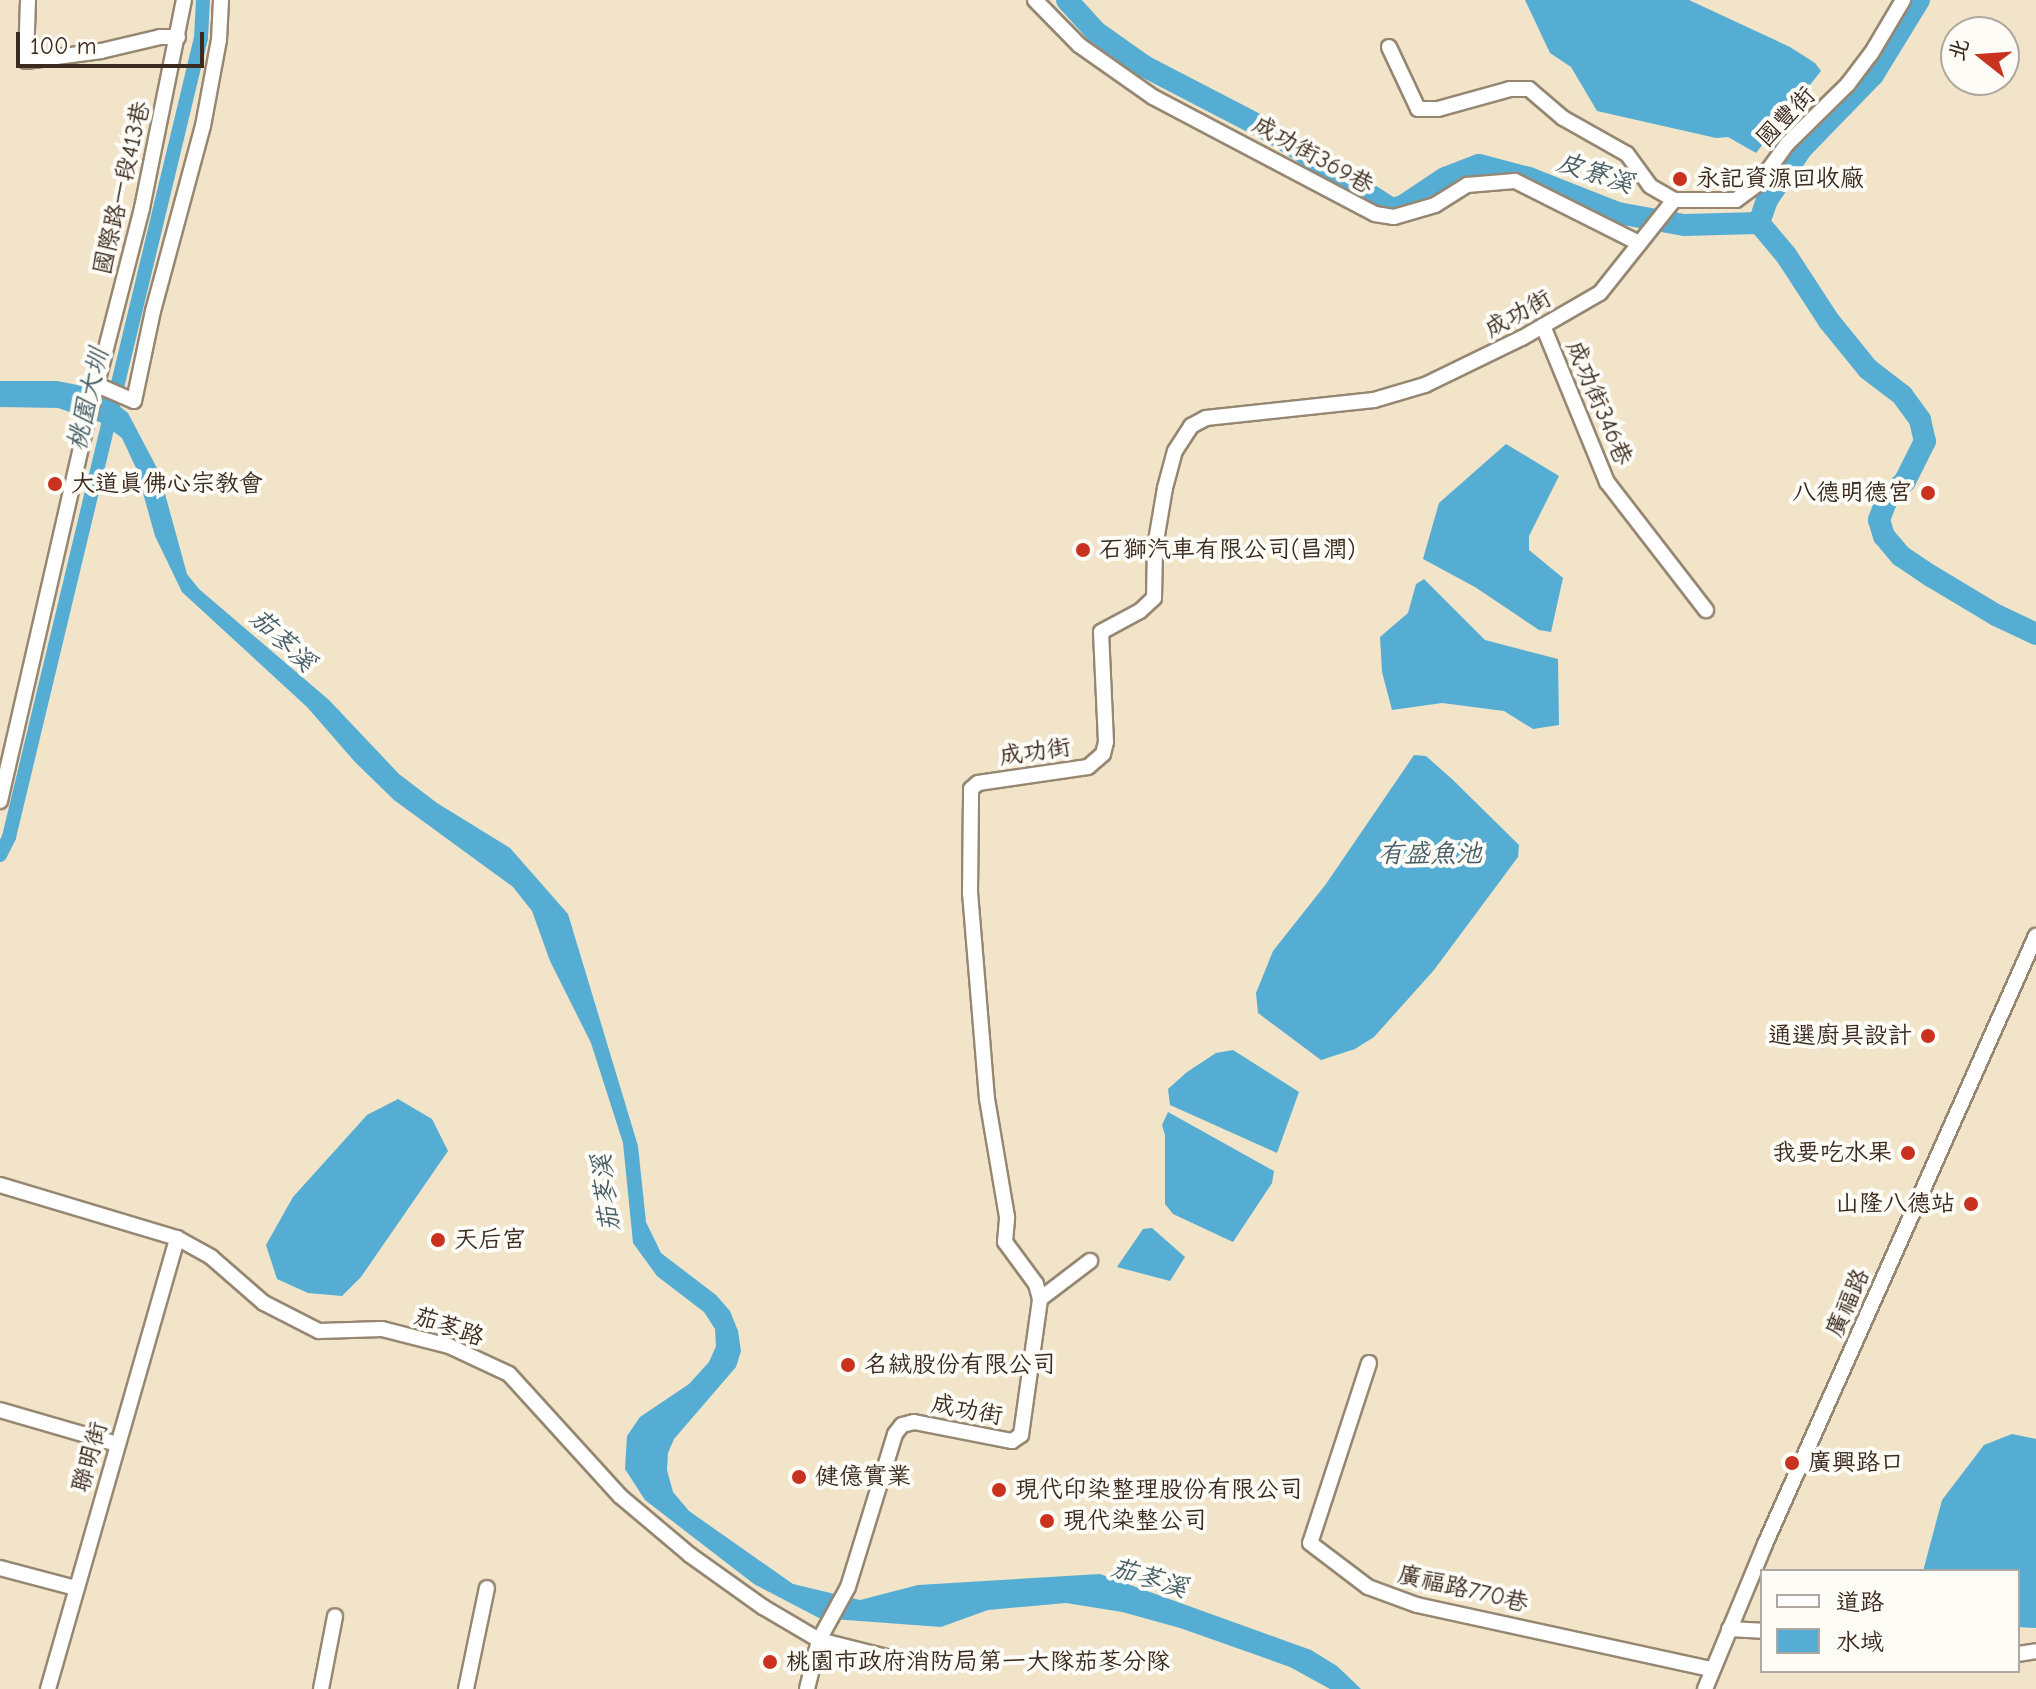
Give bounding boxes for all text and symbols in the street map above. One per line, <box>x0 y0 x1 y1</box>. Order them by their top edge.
scale bar <box>20 16 208 66</box>
north arrow <box>1940 16 2020 96</box>
text: 100 m <box>30 32 97 60</box>
text: 北 <box>1943 35 1975 64</box>
street label: 國豐街 <box>1751 81 1821 153</box>
street label: 國際路一段413巷 <box>88 98 156 278</box>
street label: 成功街369巷 <box>1247 110 1379 200</box>
water label: 皮寮溪 <box>1553 147 1637 201</box>
place label: 永記資源回收廠 <box>1696 165 1864 193</box>
marker: 永記資源回收廠 <box>1671 170 1689 188</box>
street label: 成功街 <box>1480 284 1556 344</box>
street label: 成功街346巷 <box>1560 336 1638 470</box>
water label: 桃園大圳 <box>62 346 116 454</box>
place label: 大道真佛心宗教會 <box>71 470 263 498</box>
marker: 大道真佛心宗教會 <box>46 475 64 493</box>
place label: 八德明德宮 <box>1792 479 1912 507</box>
marker: 八德明德宮 <box>1919 484 1937 502</box>
place label: 石獅汽車有限公司(昌潤) <box>1099 536 1356 564</box>
marker: 石獅汽車有限公司(昌潤) <box>1074 541 1092 559</box>
water label: 茄苳溪 <box>243 603 321 679</box>
street label: 成功街 <box>997 733 1073 771</box>
water label: 有盛魚池 <box>1378 839 1482 871</box>
place label: 通選廚具設計 <box>1768 1022 1912 1050</box>
marker: 通選廚具設計 <box>1919 1027 1937 1045</box>
place label: 我要吃水果 <box>1772 1139 1892 1167</box>
marker: 我要吃水果 <box>1899 1144 1917 1162</box>
water label: 茄苳溪 <box>587 1152 627 1234</box>
place label: 山隆八德站 <box>1835 1190 1955 1218</box>
marker: 山隆八德站 <box>1962 1195 1980 1213</box>
place label: 天后宮 <box>454 1226 526 1254</box>
marker: 天后宮 <box>429 1231 447 1249</box>
street label: 廣福路 <box>1820 1264 1876 1342</box>
street label: 茄苳路 <box>410 1302 488 1352</box>
place label: 名絨股份有限公司 <box>864 1351 1056 1379</box>
marker: 名絨股份有限公司 <box>839 1356 857 1374</box>
street label: 成功街 <box>929 1389 1005 1431</box>
street label: 聯明街 <box>66 1418 114 1496</box>
place label: 廣興路口 <box>1808 1449 1904 1477</box>
marker: 廣興路口 <box>1783 1454 1801 1472</box>
place label: 健億實業 <box>815 1463 911 1491</box>
marker: 健億實業 <box>790 1468 808 1486</box>
place label: 現代印染整理股份有限公司 <box>1015 1476 1303 1504</box>
marker: 現代印染整理股份有限公司 <box>990 1481 1008 1499</box>
place label: 現代染整公司 <box>1063 1507 1207 1535</box>
marker: 現代染整公司 <box>1038 1512 1056 1530</box>
water label: 茄苳溪 <box>1107 1553 1191 1605</box>
street label: 廣福路770巷 <box>1395 1560 1531 1618</box>
legend <box>1760 1569 2020 1673</box>
text: 道路 <box>1836 1588 1884 1616</box>
text: 水域 <box>1836 1628 1884 1656</box>
place label: 桃園市政府消防局第一大隊茄苳分隊 <box>786 1648 1170 1676</box>
marker: 桃園市政府消防局第一大隊茄苳分隊 <box>761 1653 779 1671</box>

